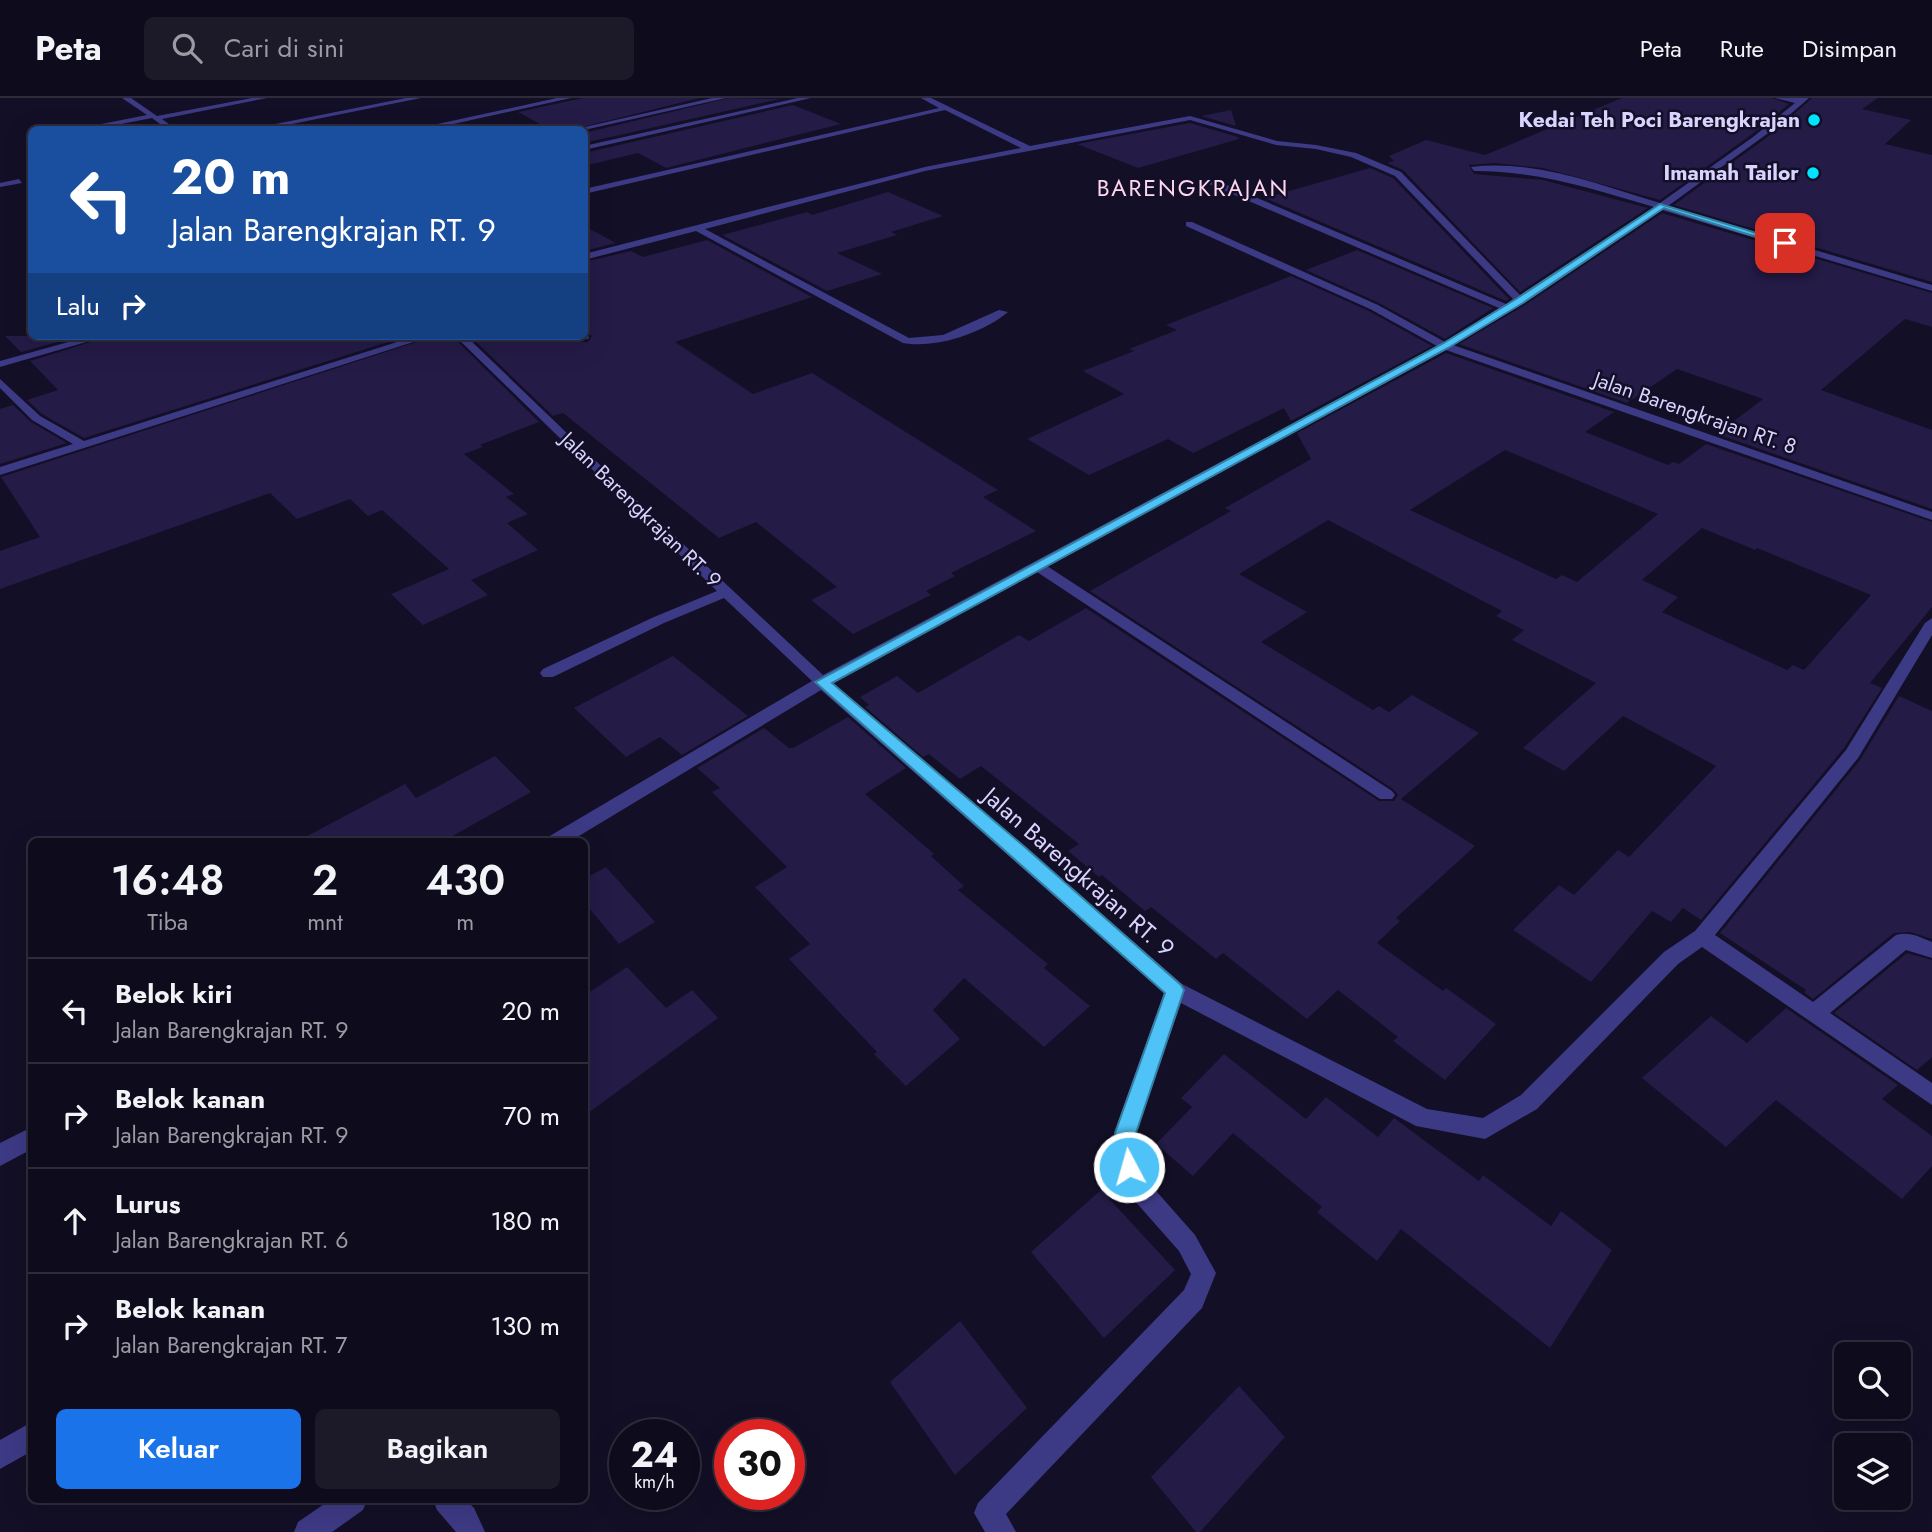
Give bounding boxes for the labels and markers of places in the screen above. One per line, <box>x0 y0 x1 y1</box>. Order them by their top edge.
place label: Kedai Teh Poci Barengkrajan <box>1519 105 1800 135</box>
marker: Kedai Teh Poci Barengkrajan <box>1806 112 1822 128</box>
place label: Imamah Tailor <box>1663 158 1799 188</box>
marker: Imamah Tailor <box>1805 165 1821 181</box>
pin <box>1755 213 1815 273</box>

